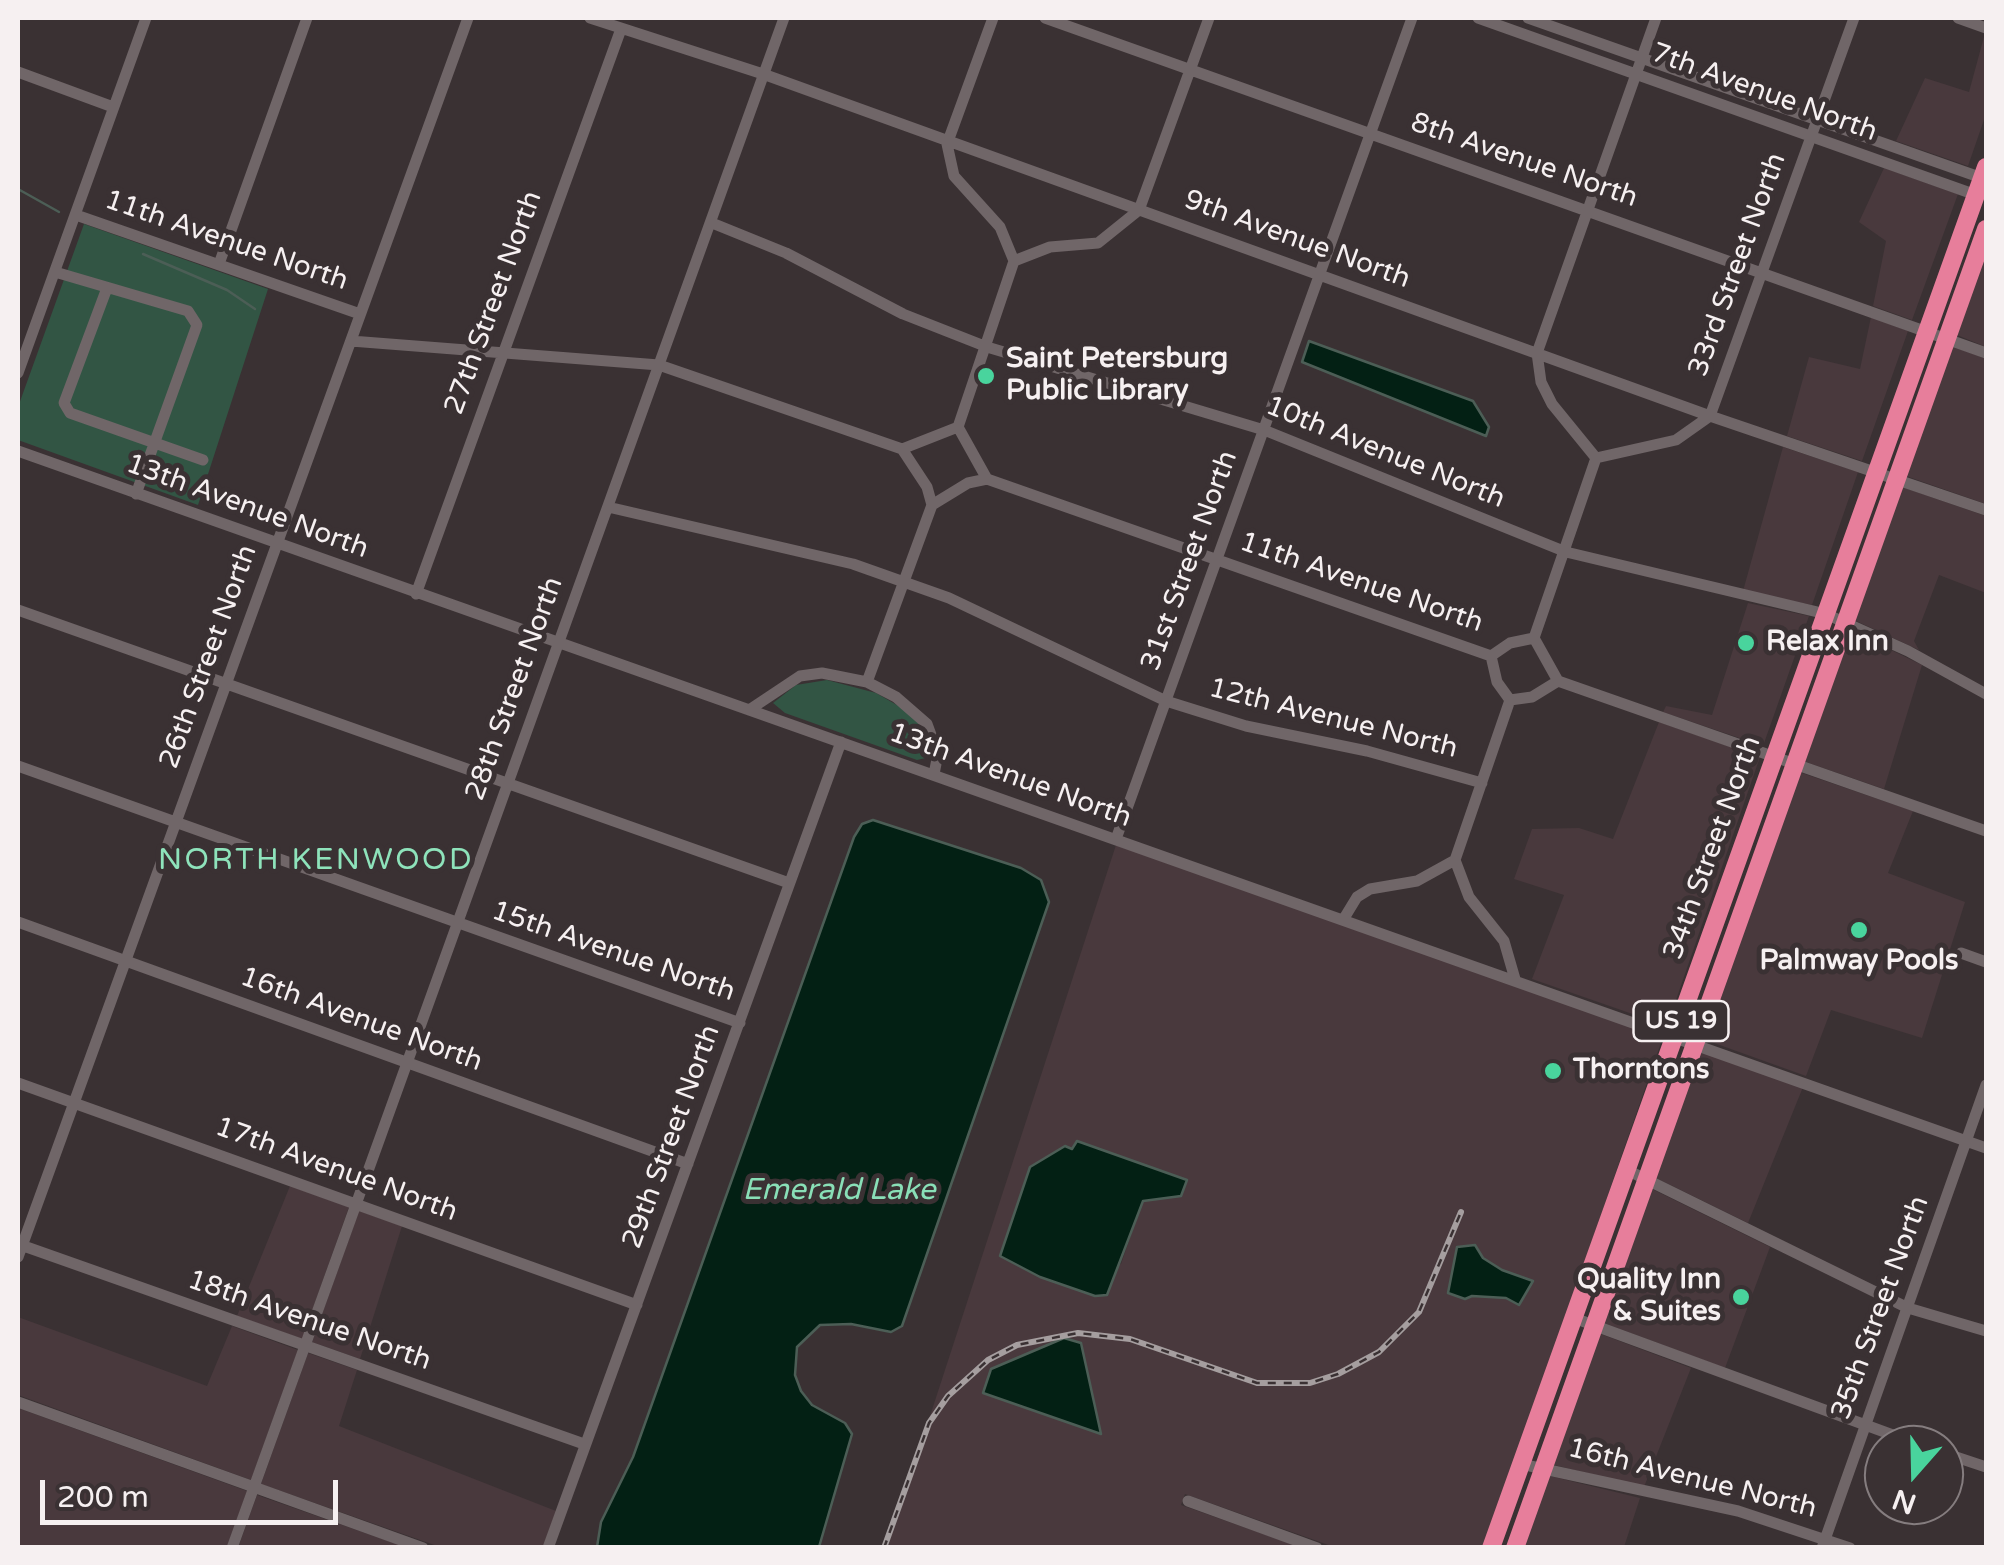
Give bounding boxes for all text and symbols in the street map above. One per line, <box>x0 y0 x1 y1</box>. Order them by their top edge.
street label: 7th Avenue North <box>1647 37 1881 149</box>
street label: 8th Avenue North <box>1406 106 1642 216</box>
street label: 33rd Street North <box>1682 149 1794 381</box>
street label: 11th Avenue North <box>100 184 352 298</box>
street label: 9th Avenue North <box>1180 184 1414 296</box>
street label: 27th Street North <box>438 187 550 419</box>
place label: Saint Petersburg Public Library <box>1006 343 1228 409</box>
marker: Saint Petersburg Public Library <box>975 365 997 387</box>
street label: 10th Avenue North <box>1260 390 1510 516</box>
street label: 31st Street North <box>1135 447 1245 675</box>
street label: 13th Avenue North <box>121 448 373 566</box>
street label: 11th Avenue North <box>1235 526 1487 640</box>
street label: 26th Street North <box>153 541 265 773</box>
street label: 28th Street North <box>459 573 571 805</box>
place label: Relax Inn <box>1766 626 1889 660</box>
marker: Relax Inn <box>1735 632 1757 654</box>
street label: 12th Avenue North <box>1205 672 1461 766</box>
street label: 13th Avenue North <box>884 717 1136 835</box>
street label: 34th Street North <box>1657 732 1769 964</box>
district label: NORTH KENWOOD <box>158 843 474 879</box>
street label: 15th Avenue North <box>487 895 739 1009</box>
marker: Palmway Pools <box>1848 919 1870 941</box>
place label: Palmway Pools <box>1760 945 1958 979</box>
street label: 16th Avenue North <box>235 961 487 1079</box>
road number: US 19 <box>1634 1001 1728 1041</box>
street label: 29th Street North <box>616 1021 728 1253</box>
place label: Thorntons <box>1573 1054 1709 1088</box>
marker: Thorntons <box>1542 1060 1564 1082</box>
street label: 17th Avenue North <box>210 1111 462 1229</box>
water label: Emerald Lake <box>742 1173 936 1209</box>
street label: 35th Street North <box>1825 1192 1937 1424</box>
street label: 18th Avenue North <box>183 1264 435 1378</box>
place label: Quality Inn & Suites <box>1577 1264 1721 1330</box>
marker: Quality Inn & Suites <box>1730 1286 1752 1308</box>
north arrow <box>1864 1425 1964 1525</box>
street label: 16th Avenue North <box>1564 1432 1820 1526</box>
scale bar <box>45 1460 342 1522</box>
text: 200 m <box>57 1479 149 1516</box>
text: N <box>1888 1481 1921 1521</box>

